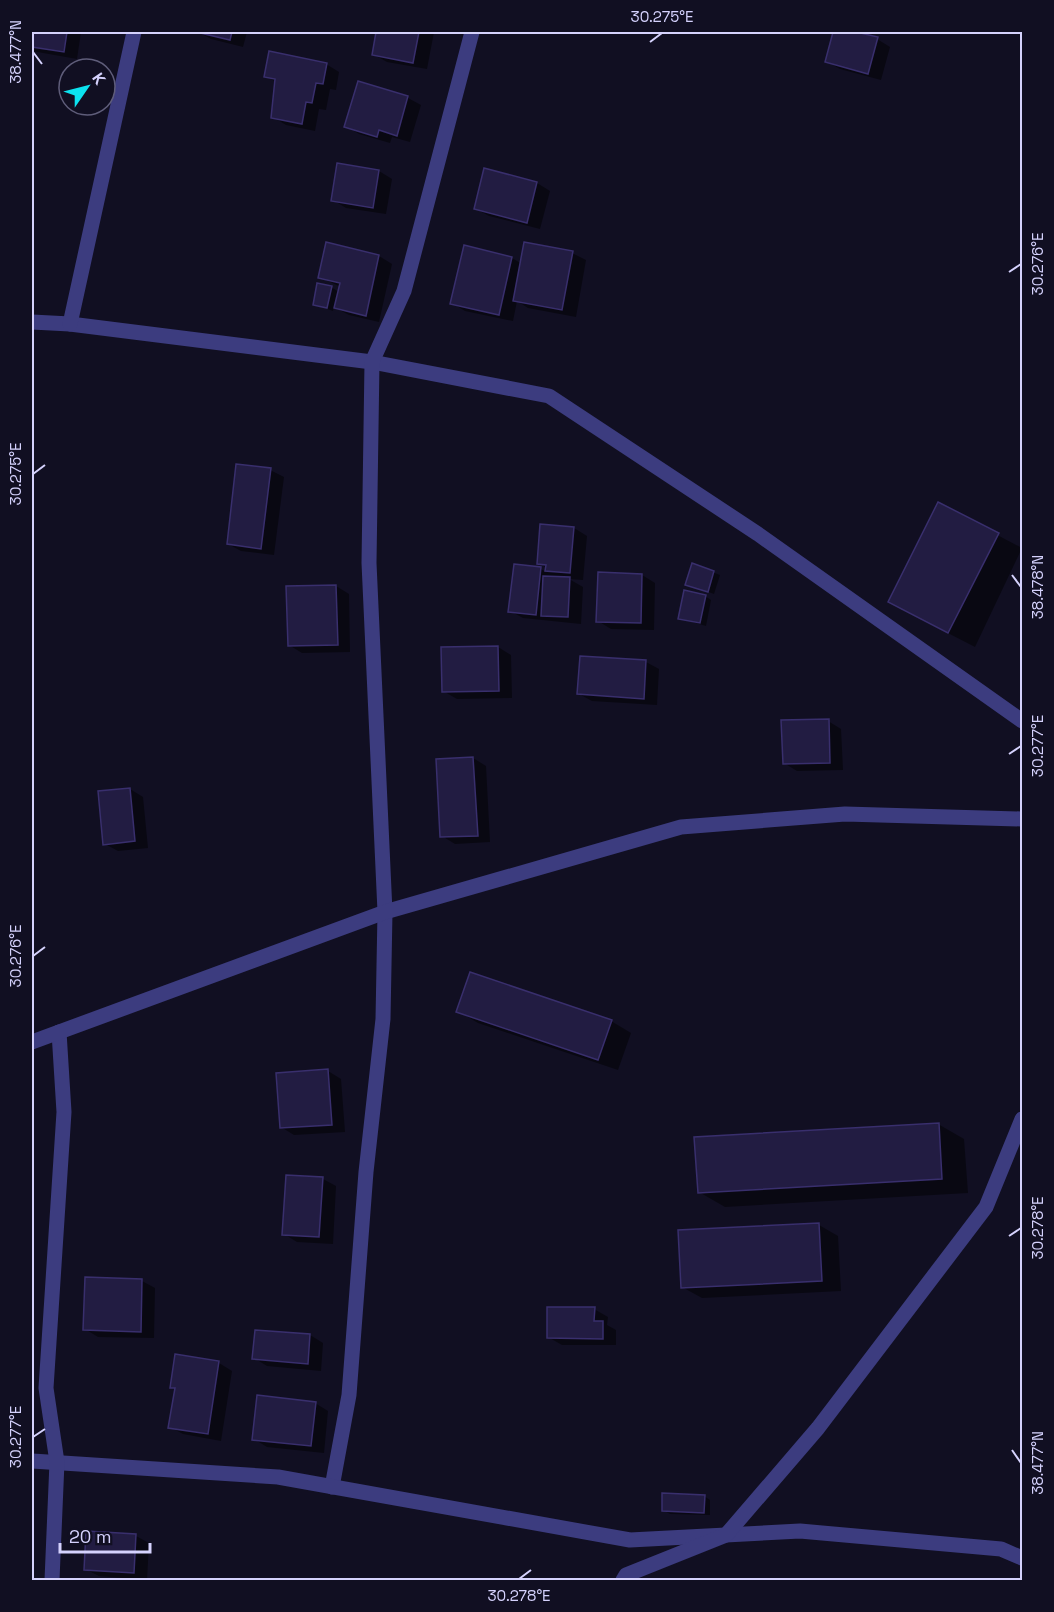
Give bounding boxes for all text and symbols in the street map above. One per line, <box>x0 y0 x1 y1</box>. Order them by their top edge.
text: 30.275°E <box>631 7 693 26</box>
text: 38.477°N <box>6 20 25 84</box>
north arrow <box>57 57 117 117</box>
text: K <box>87 69 110 89</box>
text: 30.276°E <box>1028 233 1047 295</box>
text: 30.275°E <box>6 443 25 505</box>
text: 38.478°N <box>1028 555 1047 619</box>
text: 30.277°E <box>1028 715 1047 777</box>
text: 30.276°E <box>6 925 25 987</box>
text: 30.278°E <box>1028 1196 1047 1260</box>
text: 30.277°E <box>6 1406 25 1468</box>
text: 38.477°N <box>1028 1431 1047 1495</box>
scale bar <box>60 1516 150 1554</box>
text: 20 m <box>69 1525 112 1548</box>
text: 30.278°E <box>487 1586 551 1605</box>

